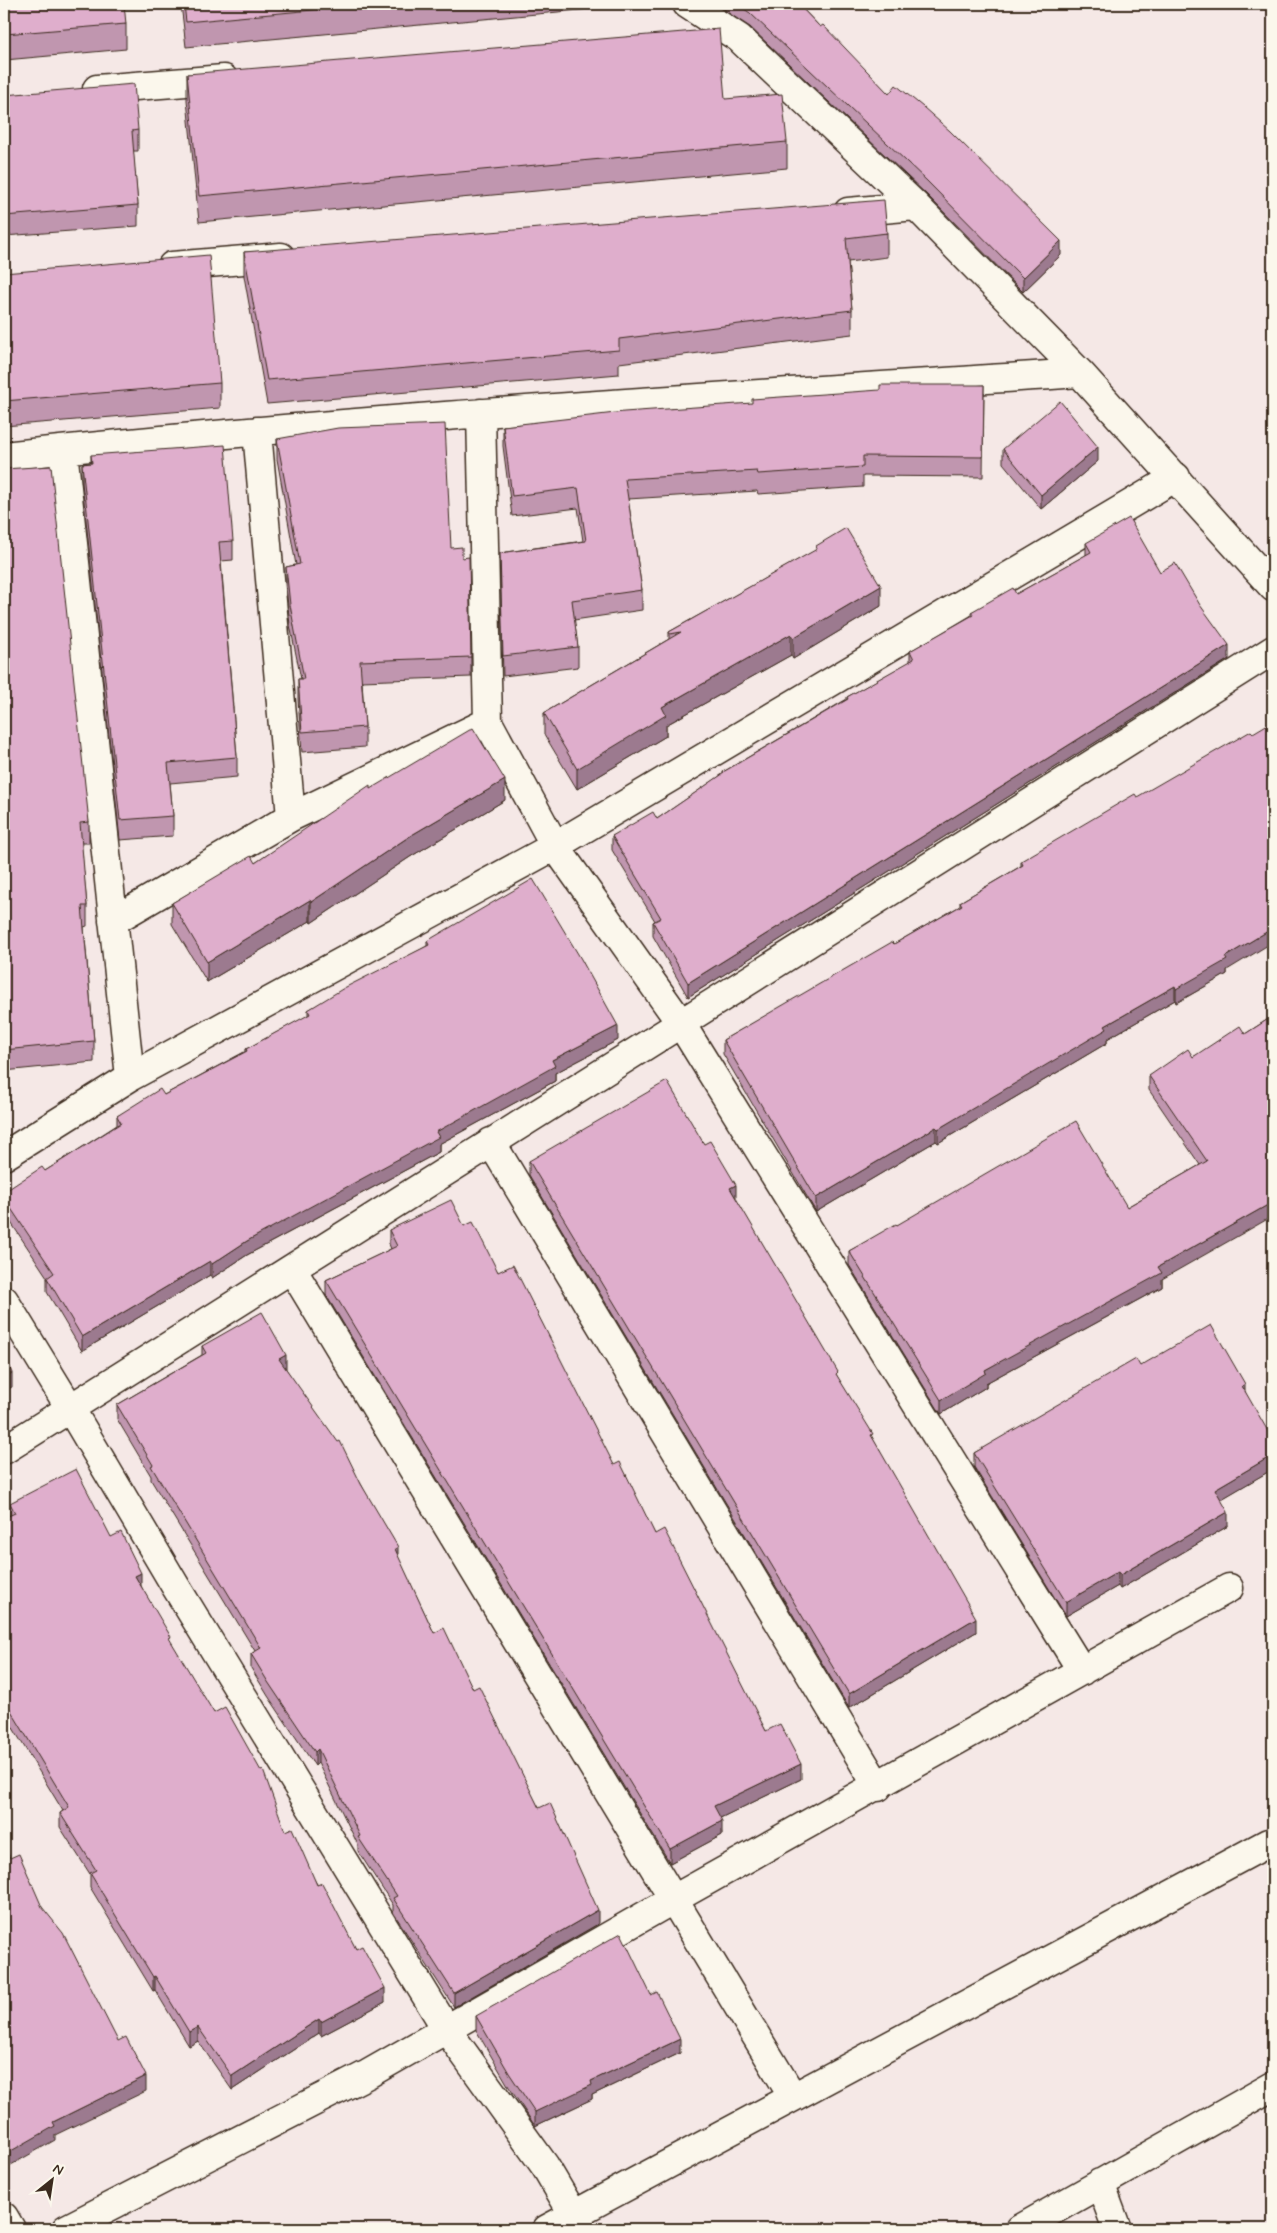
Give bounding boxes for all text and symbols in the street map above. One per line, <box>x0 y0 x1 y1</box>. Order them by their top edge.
north arrow <box>28 2156 78 2206</box>
text: N <box>49 2159 67 2180</box>

